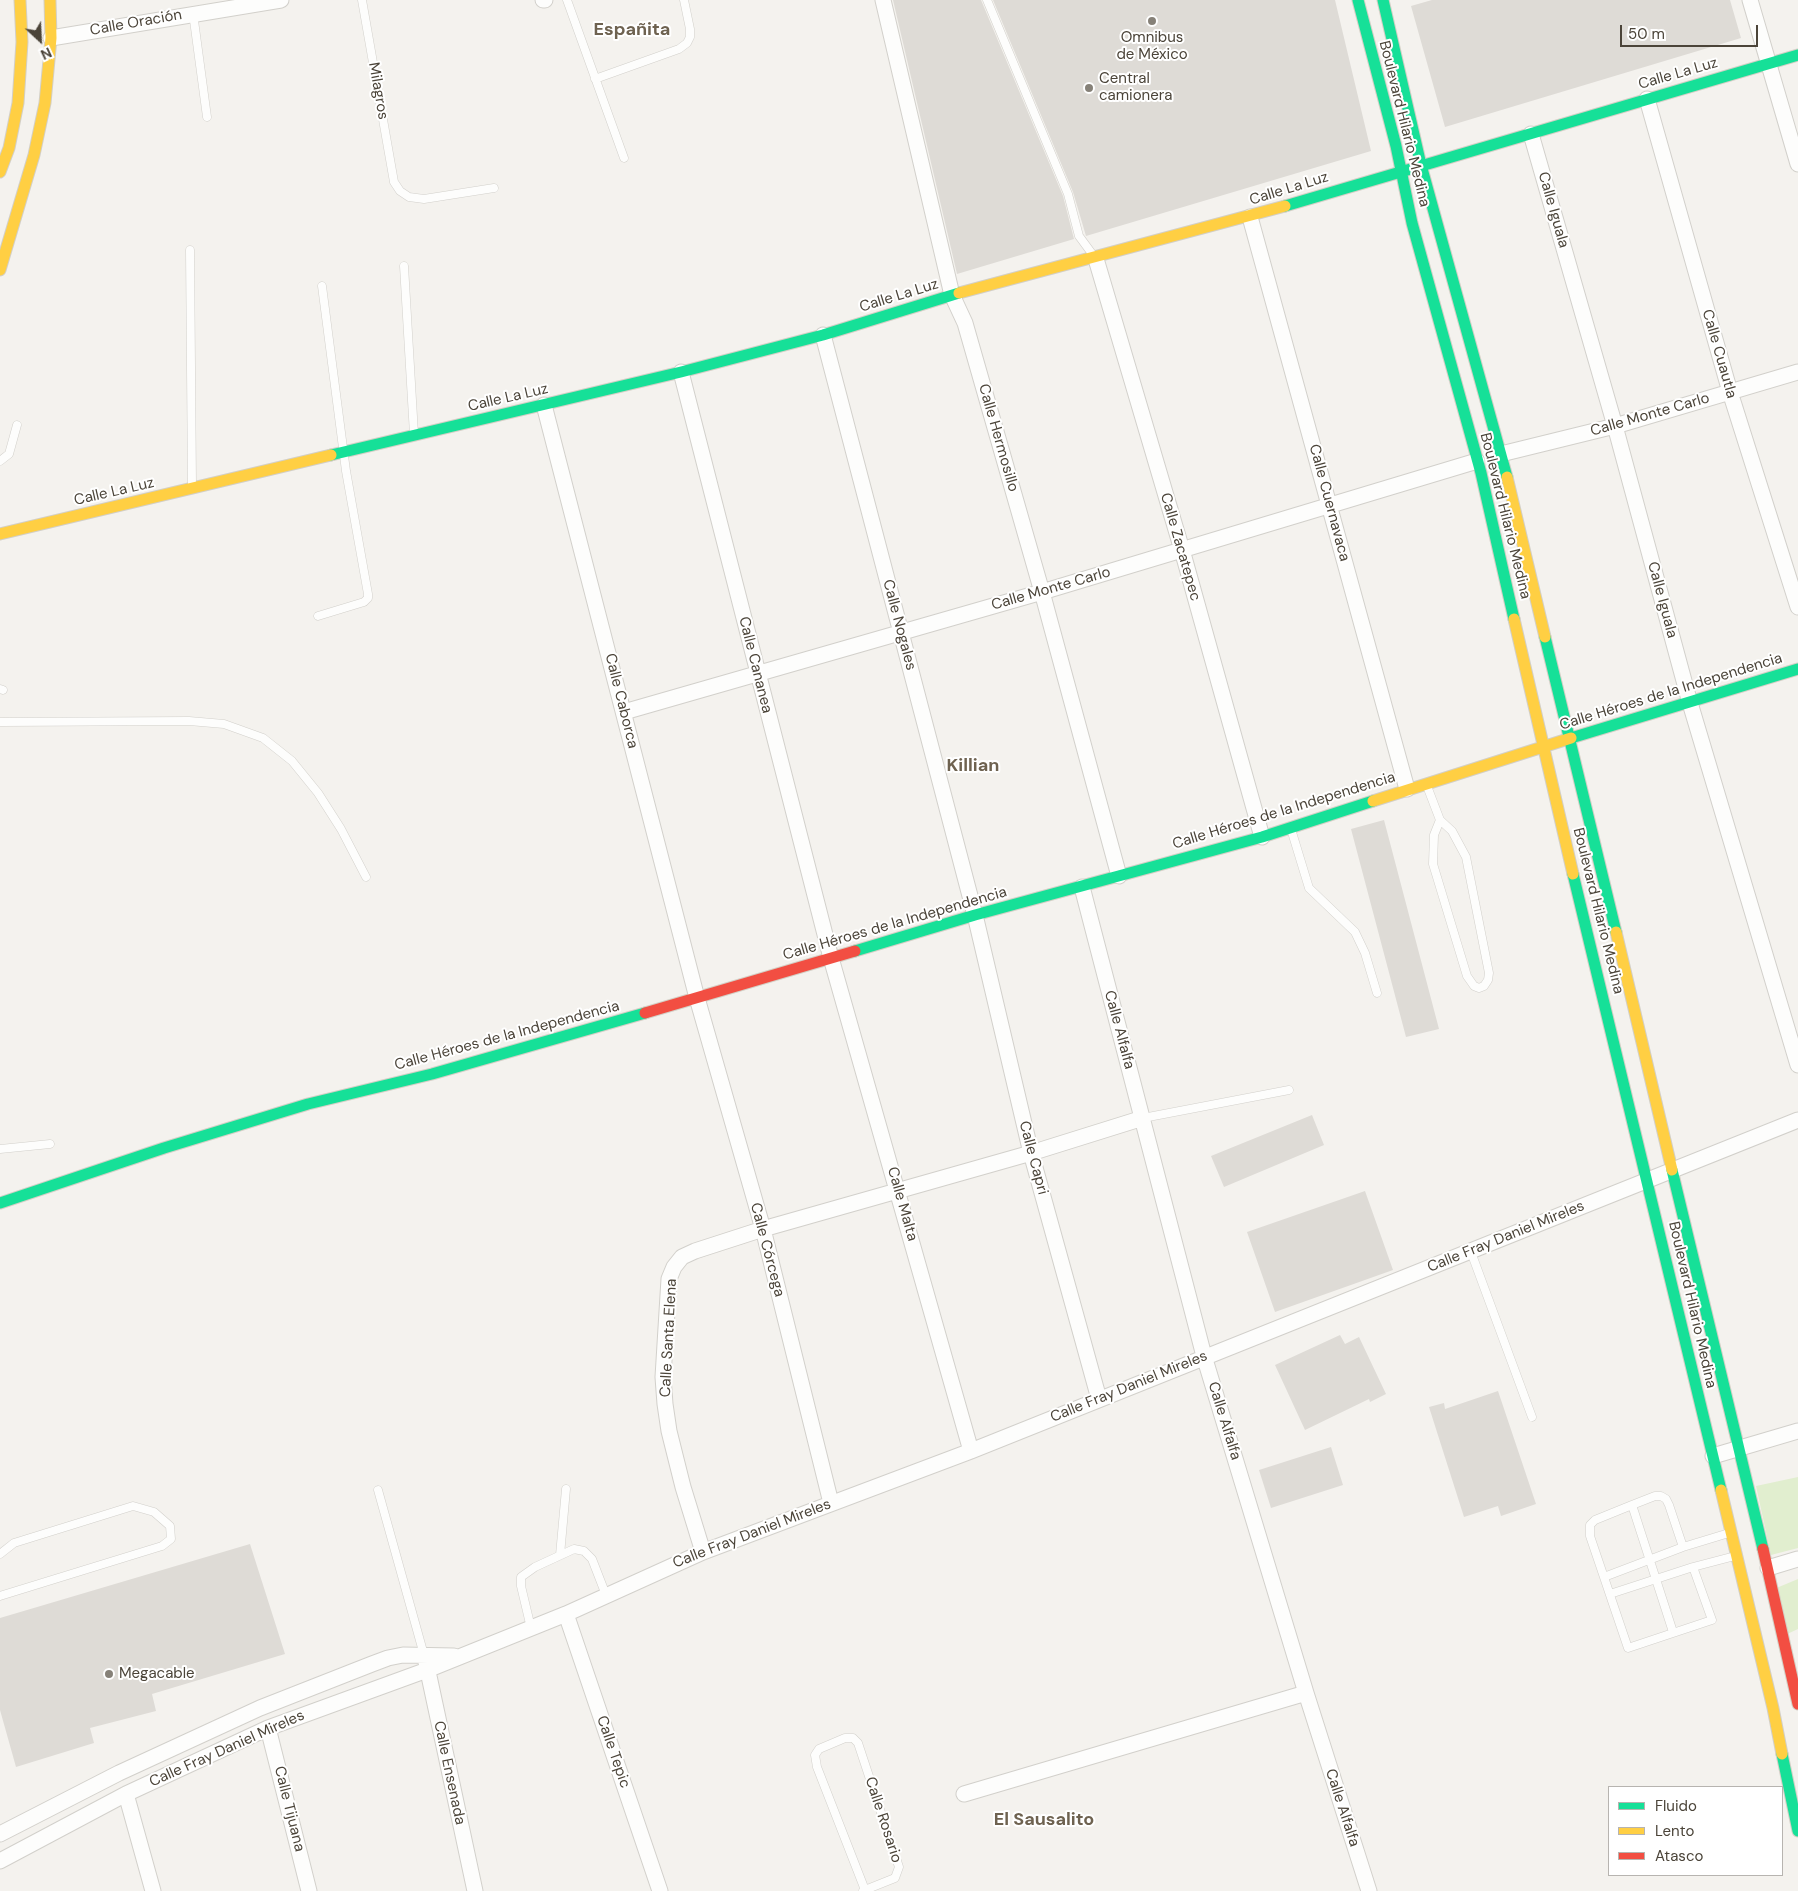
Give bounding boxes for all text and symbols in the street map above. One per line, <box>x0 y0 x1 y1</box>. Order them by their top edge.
street label: Calle Oración <box>89 6 183 40</box>
north arrow <box>15 15 65 65</box>
marker: Omnibus de México <box>1146 15 1158 27</box>
scale bar <box>1623 15 1760 47</box>
district label: Españita <box>594 19 670 41</box>
text: 50 m <box>1628 24 1665 44</box>
place label: Omnibus de México <box>1116 29 1188 64</box>
street label: Boulevard Hilario Medina <box>1375 39 1433 209</box>
text: N <box>38 43 55 64</box>
street label: Calle La Luz <box>1636 54 1720 94</box>
street label: Milagros <box>364 61 392 121</box>
place label: Central camionera <box>1099 70 1172 105</box>
marker: Central camionera <box>1083 82 1095 94</box>
street label: Calle La Luz <box>1247 168 1331 210</box>
street label: Calle Iguala <box>1534 170 1572 250</box>
street label: Calle La Luz <box>857 275 941 317</box>
street label: Calle Cuautla <box>1698 307 1740 401</box>
street label: Calle La Luz <box>466 380 550 416</box>
street label: Calle Hermosillo <box>974 382 1022 494</box>
street label: Calle Monte Carlo <box>1588 389 1712 441</box>
street label: Boulevard Hilario Medina <box>1476 431 1534 601</box>
street label: Calle Cuernavaca <box>1305 442 1353 564</box>
street label: Calle La Luz <box>72 474 156 510</box>
street label: Calle Zacatepec <box>1156 491 1204 603</box>
street label: Calle Iguala <box>1643 560 1681 640</box>
street label: Calle Monte Carlo <box>989 563 1113 615</box>
street label: Calle Nogales <box>878 578 920 672</box>
street label: Calle Cananea <box>734 615 776 715</box>
street label: Calle Héroes de la Independencia <box>1557 649 1785 735</box>
street label: Calle Caborca <box>600 652 642 750</box>
district label: Killian <box>947 755 999 777</box>
street label: Calle Héroes de la Independencia <box>1170 768 1398 854</box>
street label: Boulevard Hilario Medina <box>1569 826 1627 996</box>
street label: Calle Héroes de la Independencia <box>781 883 1009 965</box>
street label: Calle Alfalfa <box>1100 989 1138 1071</box>
street label: Calle Héroes de la Independencia <box>393 997 621 1075</box>
street label: Calle Capri <box>1015 1119 1051 1197</box>
street label: Calle Malta <box>883 1165 921 1243</box>
street label: Calle Fray Daniel Mireles <box>1425 1197 1587 1277</box>
street label: Calle Córcega <box>746 1201 788 1299</box>
street label: Boulevard Hilario Medina <box>1664 1220 1720 1390</box>
street label: Calle Santa Elena <box>657 1278 681 1398</box>
street label: Calle Fray Daniel Mireles <box>1048 1347 1210 1427</box>
street label: Calle Alfalfa <box>1204 1380 1244 1462</box>
street label: Calle Fray Daniel Mireles <box>670 1496 834 1572</box>
place label: Megacable <box>119 1665 195 1683</box>
marker: Megacable <box>103 1668 115 1680</box>
street label: Calle Fray Daniel Mireles <box>147 1707 307 1791</box>
street label: Calle Tepic <box>592 1713 634 1791</box>
street label: Calle Ensenada <box>429 1719 469 1827</box>
street label: Calle Tijuana <box>270 1764 308 1854</box>
street label: Calle Alfalfa <box>1321 1767 1363 1849</box>
street label: Calle Rosario <box>861 1775 905 1865</box>
legend <box>1608 1786 1783 1876</box>
text: Fluido <box>1655 1796 1697 1816</box>
district label: El Sausalito <box>994 1809 1094 1831</box>
text: Lento <box>1655 1821 1694 1841</box>
text: Atasco <box>1655 1846 1703 1866</box>

